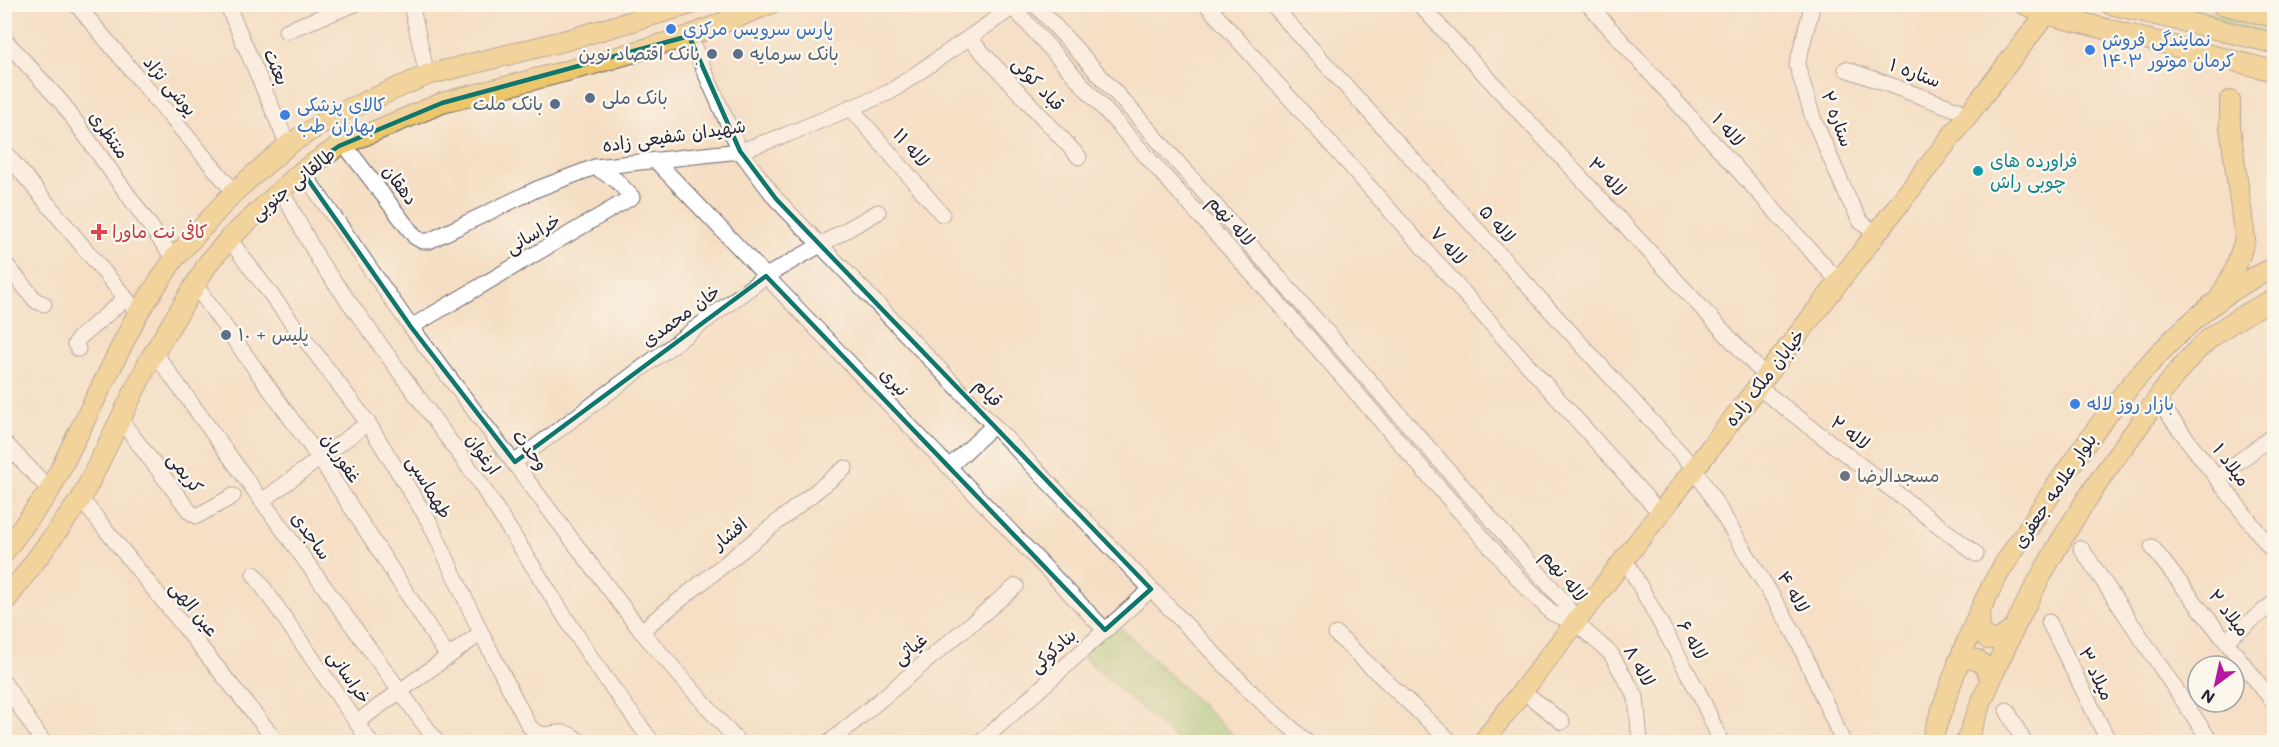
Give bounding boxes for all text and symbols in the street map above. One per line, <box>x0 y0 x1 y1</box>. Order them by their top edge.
place label: پارس سرویس مرکزی <box>683 16 833 41</box>
marker: پارس سرویس مرکزی <box>664 22 678 36</box>
place label: نمایندگی فروش ۱۴۰۳ کرمان موتور <box>2102 27 2234 72</box>
place label: بانک اقتصاد نوین <box>579 41 700 65</box>
place label: بانک سرمایه <box>750 41 839 65</box>
marker: نمایندگی فروش ۱۴۰۳ کرمان موتور <box>2083 43 2097 57</box>
street label: بعثت <box>259 45 295 88</box>
marker: بانک اقتصاد نوین <box>705 47 719 61</box>
marker: بانک سرمایه <box>731 47 745 61</box>
street label: یوشی نژاد <box>139 50 203 120</box>
street label: قباد کوکی <box>1007 51 1070 116</box>
street label: ستاره ۱ <box>1886 52 1944 92</box>
place label: بانک ملی <box>602 85 668 109</box>
street label: ستاره ۲ <box>1816 87 1860 150</box>
place label: بانک ملت <box>473 91 543 115</box>
marker: بانک ملی <box>583 91 597 105</box>
place label: کالای پزشکی بهاران طب <box>297 92 386 137</box>
marker: بانک ملت <box>548 97 562 111</box>
street label: منتظری <box>84 106 135 163</box>
street label: لاله ۱ <box>1707 107 1750 151</box>
marker: کالای پزشکی بهاران طب <box>278 108 292 122</box>
street label: شهیدان شفیعی زاده <box>601 113 747 157</box>
street label: لاله ۱۱ <box>888 123 935 172</box>
street label: طالقانی جنوبی <box>245 141 341 226</box>
place label: فراورده های چوبی راش <box>1990 148 2078 194</box>
street label: لاله ۳ <box>1583 151 1632 201</box>
street label: دهقان <box>378 159 424 209</box>
marker: فراورده های چوبی راش <box>1971 164 1985 178</box>
street label: لاله نهم <box>1201 190 1261 253</box>
street label: لاله ۵ <box>1474 199 1521 248</box>
street label: خراسانی <box>501 207 564 259</box>
place label: کافی نت ماورا <box>112 219 208 243</box>
street label: لاله ۷ <box>1425 221 1472 270</box>
marker: کافی نت ماورا <box>90 223 108 241</box>
street label: خان محمدی <box>636 279 725 352</box>
place label: پلیس + ۱۰ <box>238 322 309 347</box>
street label: خیابان ملک زاده <box>1719 324 1810 431</box>
marker: پلیس + ۱۰ <box>219 328 233 342</box>
street label: نیری <box>875 362 914 401</box>
street label: قیام <box>967 373 1008 414</box>
place label: بازار روز لاله <box>2087 391 2174 415</box>
marker: بازار روز لاله <box>2068 397 2082 411</box>
street label: لاله ۲ <box>1826 410 1875 455</box>
street label: وحدت <box>507 424 554 475</box>
street label: غفوریان <box>316 428 367 487</box>
street label: ارغوان <box>461 428 507 479</box>
street label: بلوار علامه جعفری <box>2007 428 2102 553</box>
street label: میلاد ۱ <box>2208 438 2256 491</box>
street label: کریمی <box>163 447 209 498</box>
street label: طهماسبی <box>402 450 458 523</box>
place label: مسجدالرضا <box>1857 463 1940 487</box>
marker: مسجدالرضا <box>1838 469 1852 483</box>
street label: ساجدی <box>286 507 337 564</box>
street label: افشار <box>705 512 752 556</box>
street label: لاله نهم <box>1534 544 1593 608</box>
street label: لاله ۴ <box>1772 566 1815 617</box>
street label: عین الهی <box>165 576 225 641</box>
street label: میلاد ۲ <box>2204 584 2256 641</box>
street label: لاله ۶ <box>1672 615 1714 664</box>
street label: بنادکوکی <box>1024 623 1082 679</box>
street label: غیاثی <box>887 627 932 670</box>
street label: لاله ۸ <box>1619 641 1661 690</box>
street label: میلاد ۳ <box>2074 643 2120 704</box>
street label: خراسانی <box>323 645 377 708</box>
north arrow <box>2186 654 2246 714</box>
text: N <box>2197 685 2218 709</box>

